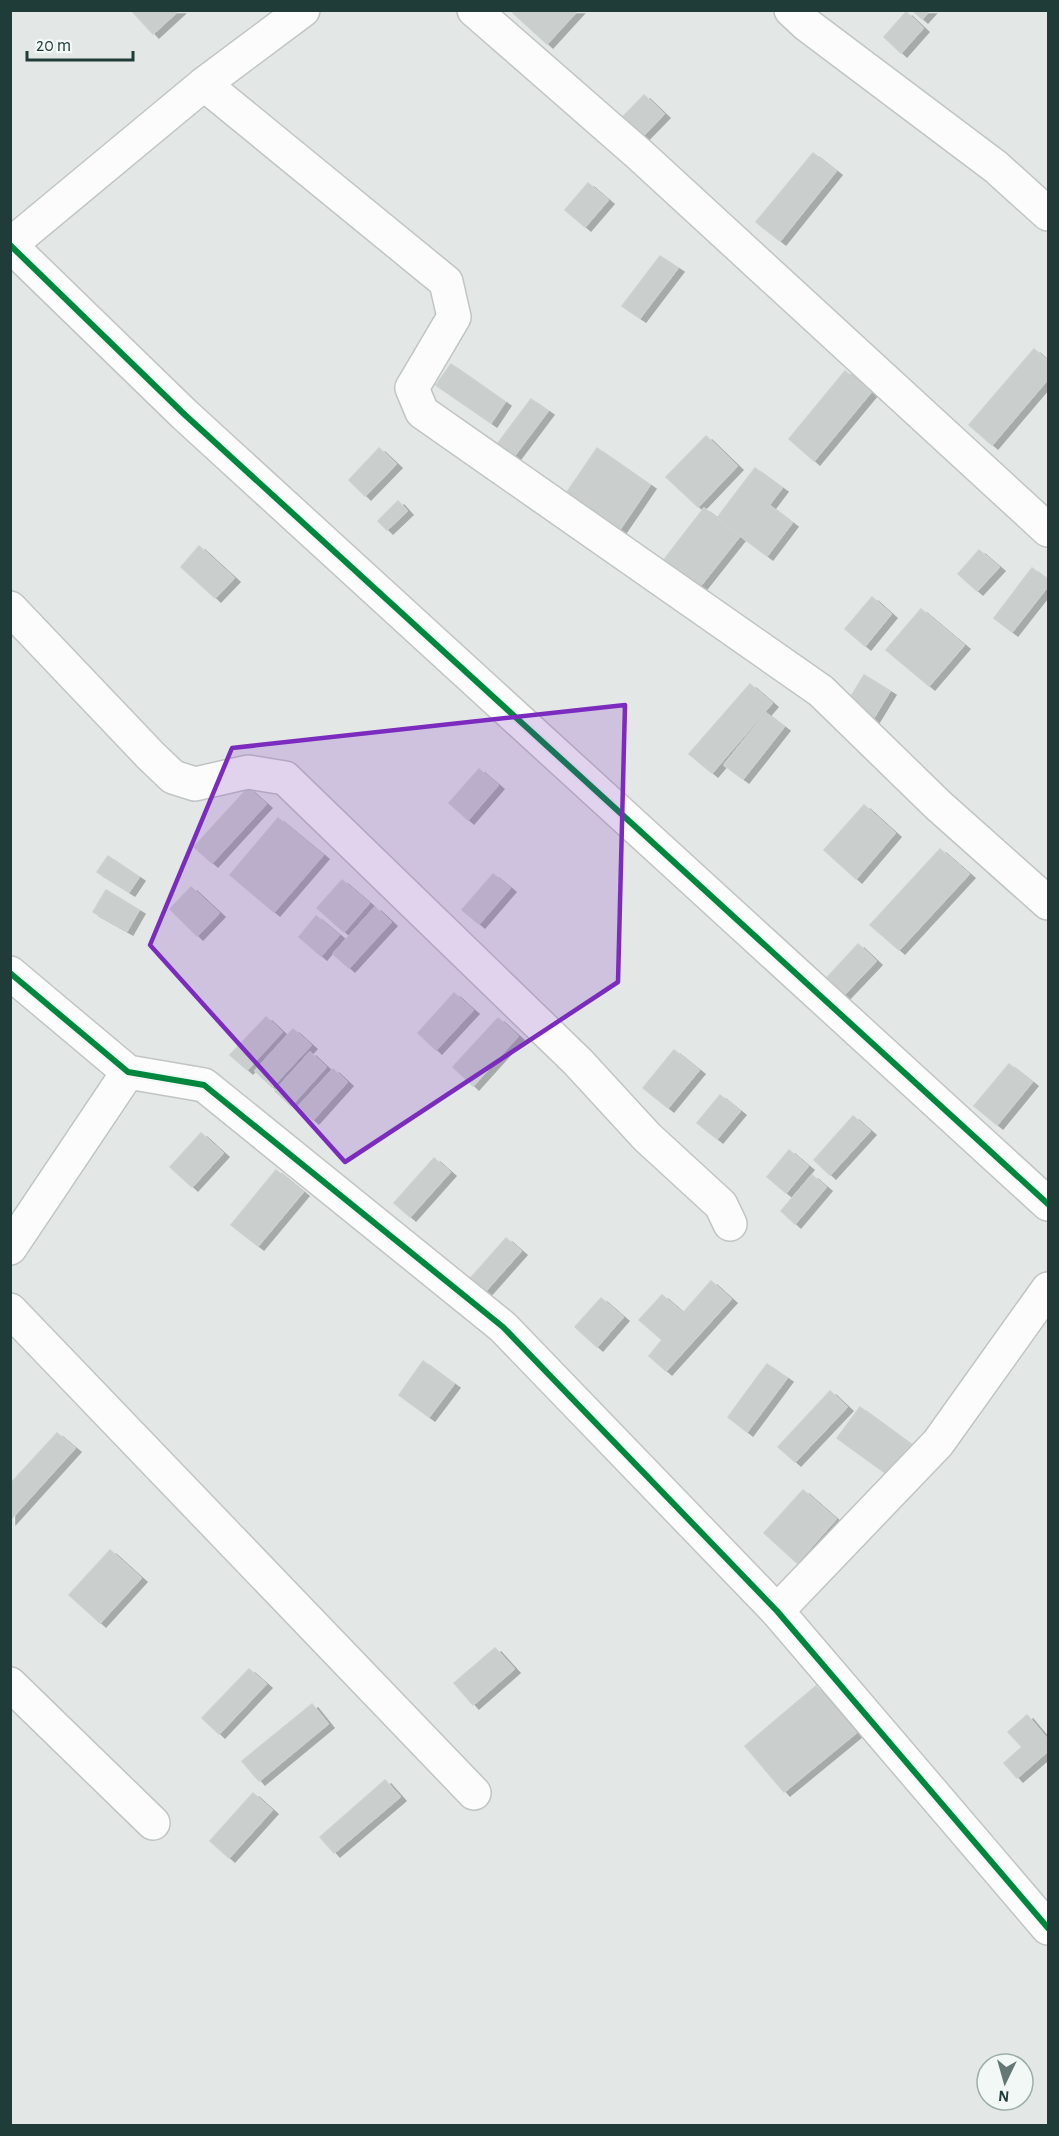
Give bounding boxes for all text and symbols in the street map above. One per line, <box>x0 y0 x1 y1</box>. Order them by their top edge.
scale bar <box>27 24 134 62</box>
text: 20 m <box>36 37 71 55</box>
north arrow <box>975 2052 1035 2112</box>
text: N <box>998 2087 1010 2104</box>

